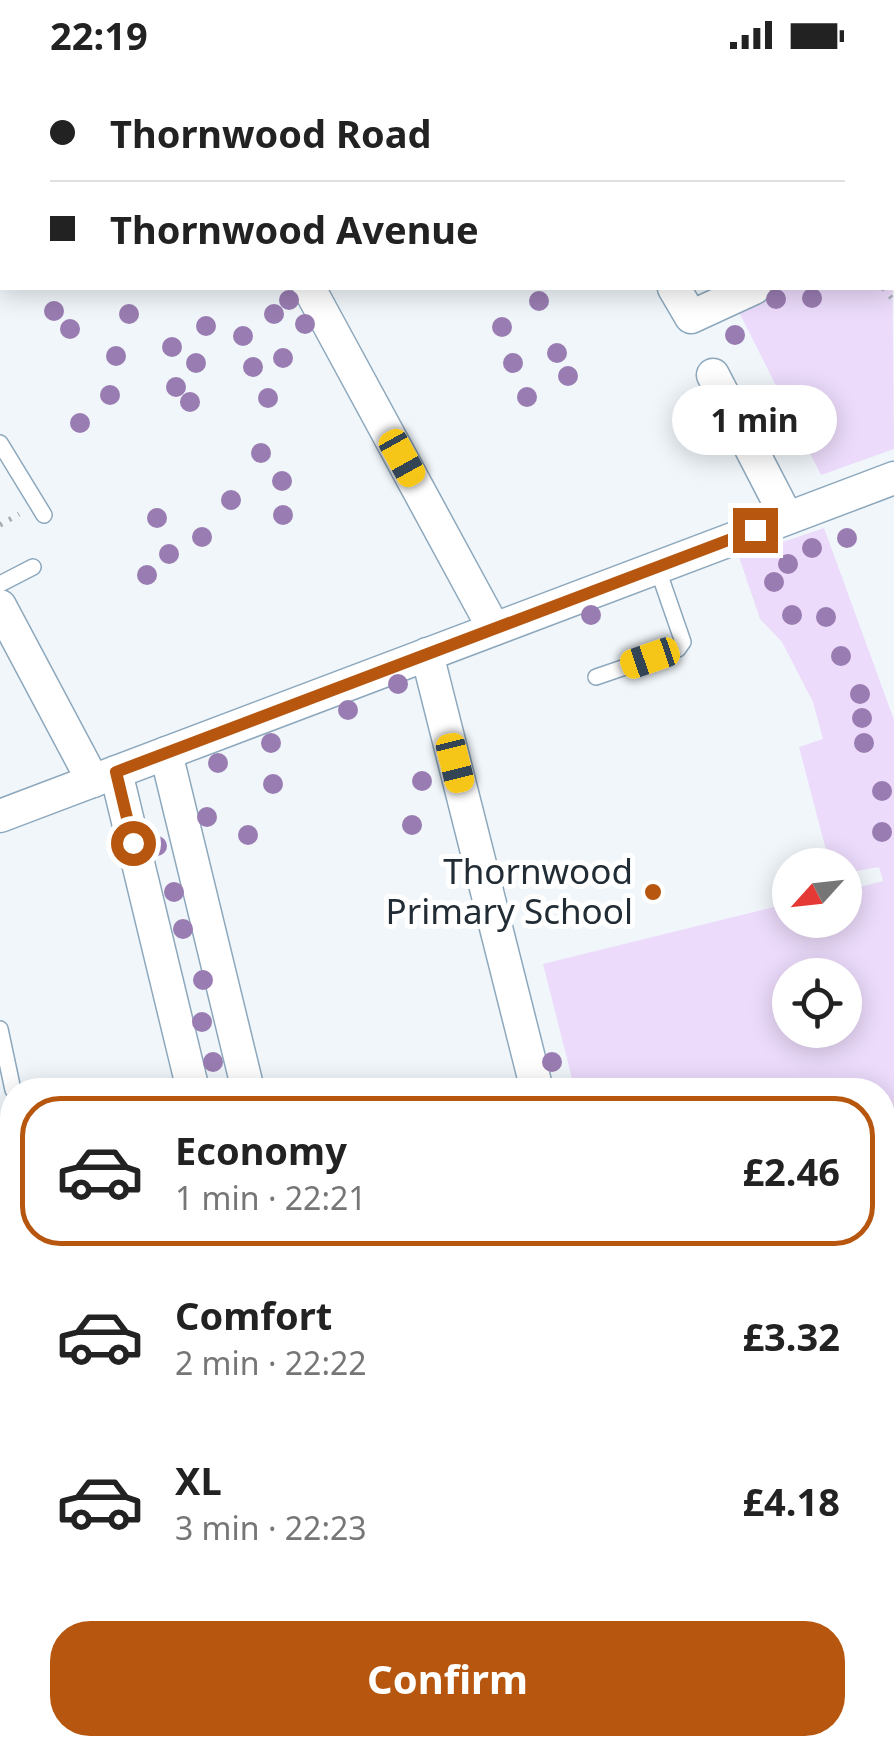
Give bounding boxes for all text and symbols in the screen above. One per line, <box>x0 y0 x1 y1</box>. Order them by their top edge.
text: 22:19 <box>50 9 148 61</box>
text: Thornwood Road <box>110 107 431 159</box>
text: Thornwood Avenue <box>110 203 479 255</box>
callout: 1 min <box>672 385 838 455</box>
text: 1 min <box>710 398 799 441</box>
car <box>374 424 430 492</box>
route end <box>733 508 778 553</box>
car <box>617 634 683 682</box>
car <box>433 730 477 796</box>
route start <box>111 821 156 866</box>
place label: Thornwood Primary School <box>386 847 633 934</box>
north arrow <box>772 848 862 938</box>
map controls <box>772 848 862 1048</box>
marker: Thornwood Primary School <box>642 881 664 903</box>
button: locate <box>772 958 862 1048</box>
text: Economy <box>175 1124 347 1176</box>
icon: car <box>55 1126 145 1216</box>
text: £2.46 <box>742 1145 840 1197</box>
text: 1 min · 22:21 <box>175 1176 367 1219</box>
text: Comfort <box>175 1289 332 1341</box>
icon: car <box>55 1291 145 1381</box>
text: £3.32 <box>742 1310 840 1362</box>
text: 2 min · 22:22 <box>175 1341 367 1384</box>
text: XL <box>175 1454 222 1506</box>
icon: car <box>55 1456 145 1546</box>
text: £4.18 <box>742 1475 840 1527</box>
text: 3 min · 22:23 <box>175 1506 367 1549</box>
button: Confirm <box>50 1621 845 1736</box>

